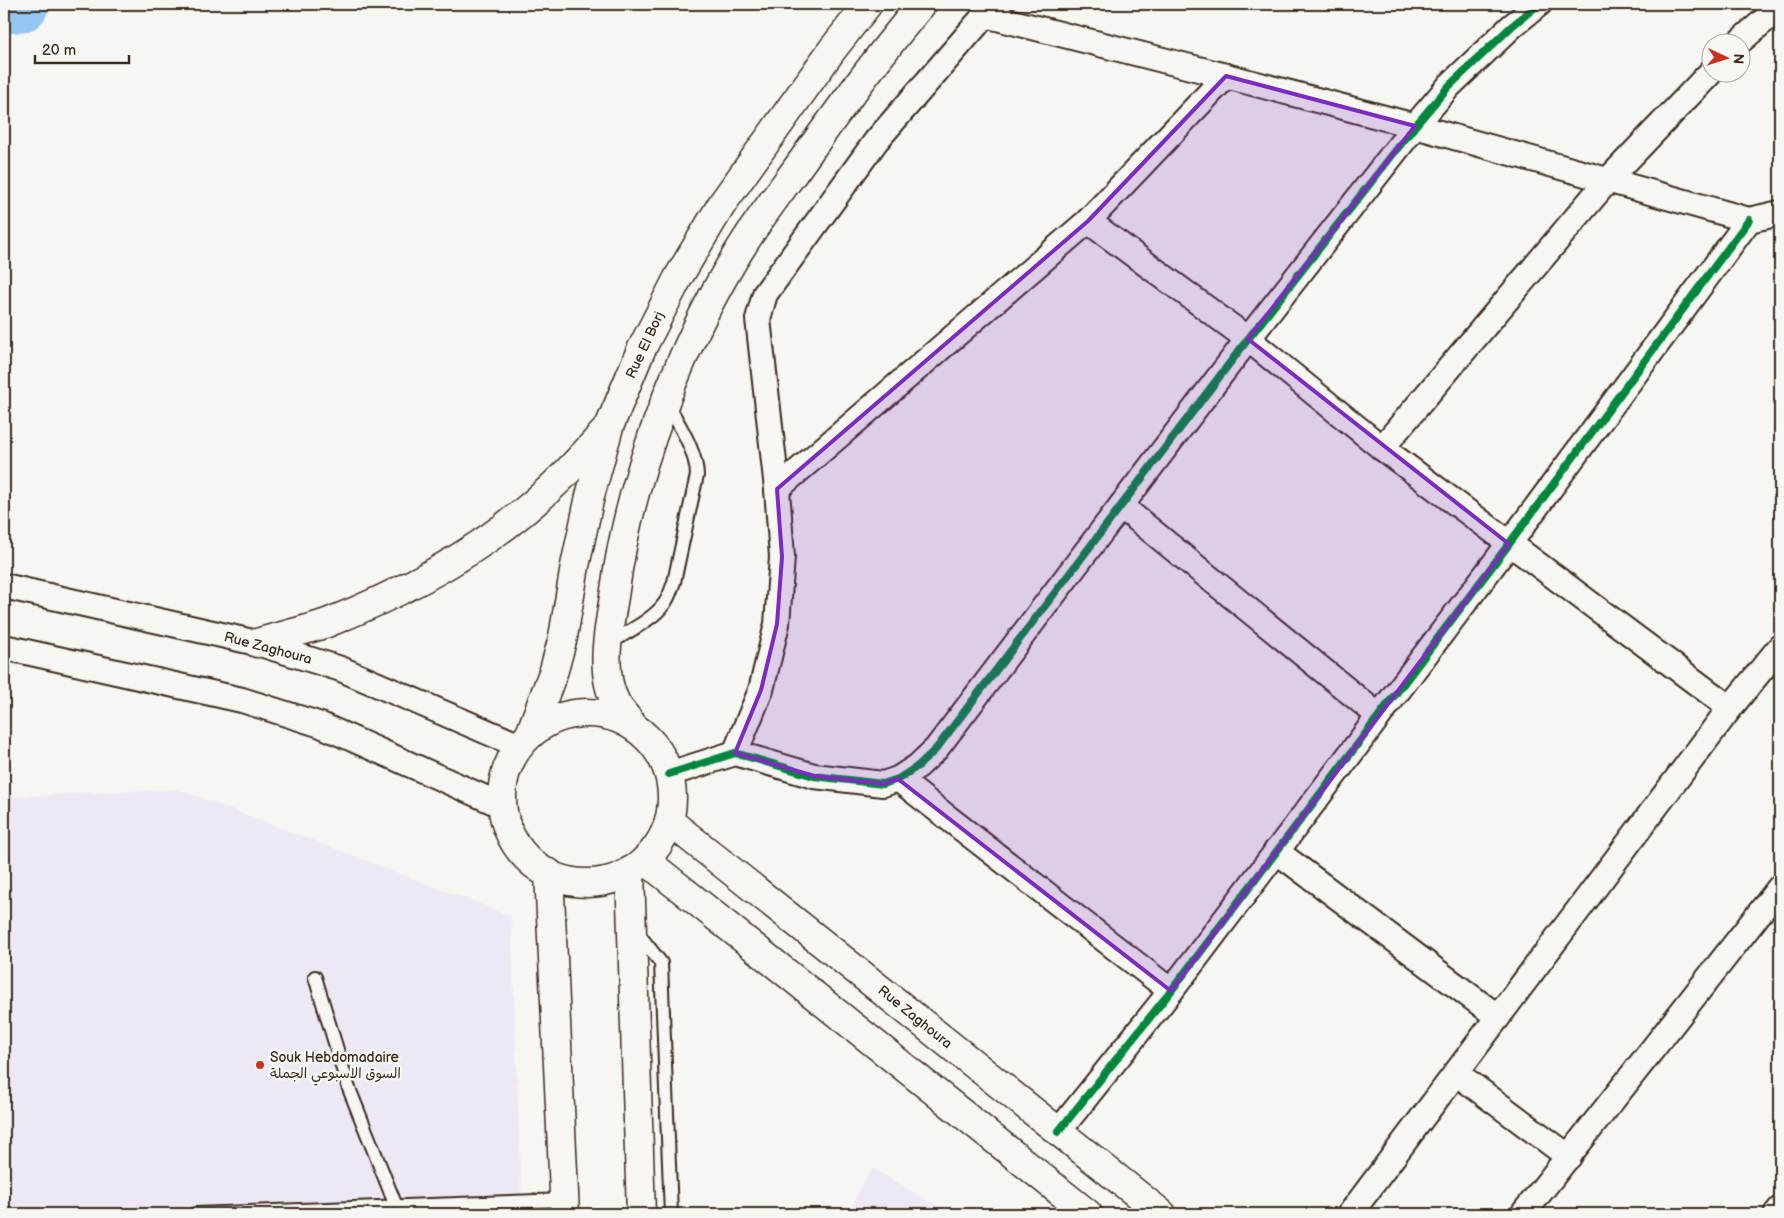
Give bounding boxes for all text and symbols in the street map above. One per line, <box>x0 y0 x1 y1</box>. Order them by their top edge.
scale bar <box>35 32 129 64</box>
north arrow <box>1702 32 1752 82</box>
text: 20 m <box>42 41 76 60</box>
text: N <box>1730 53 1747 65</box>
street label: Rue El Borj <box>622 309 668 381</box>
street label: Rue Zaghoura <box>222 628 314 668</box>
street label: Rue Zaghoura <box>874 982 956 1052</box>
place label: Souk Hebdomadaire السوق الاسبوعي الجملة <box>270 1049 401 1086</box>
marker: Souk Hebdomadaire السوق الاسبوعي الجملة <box>254 1059 266 1071</box>

